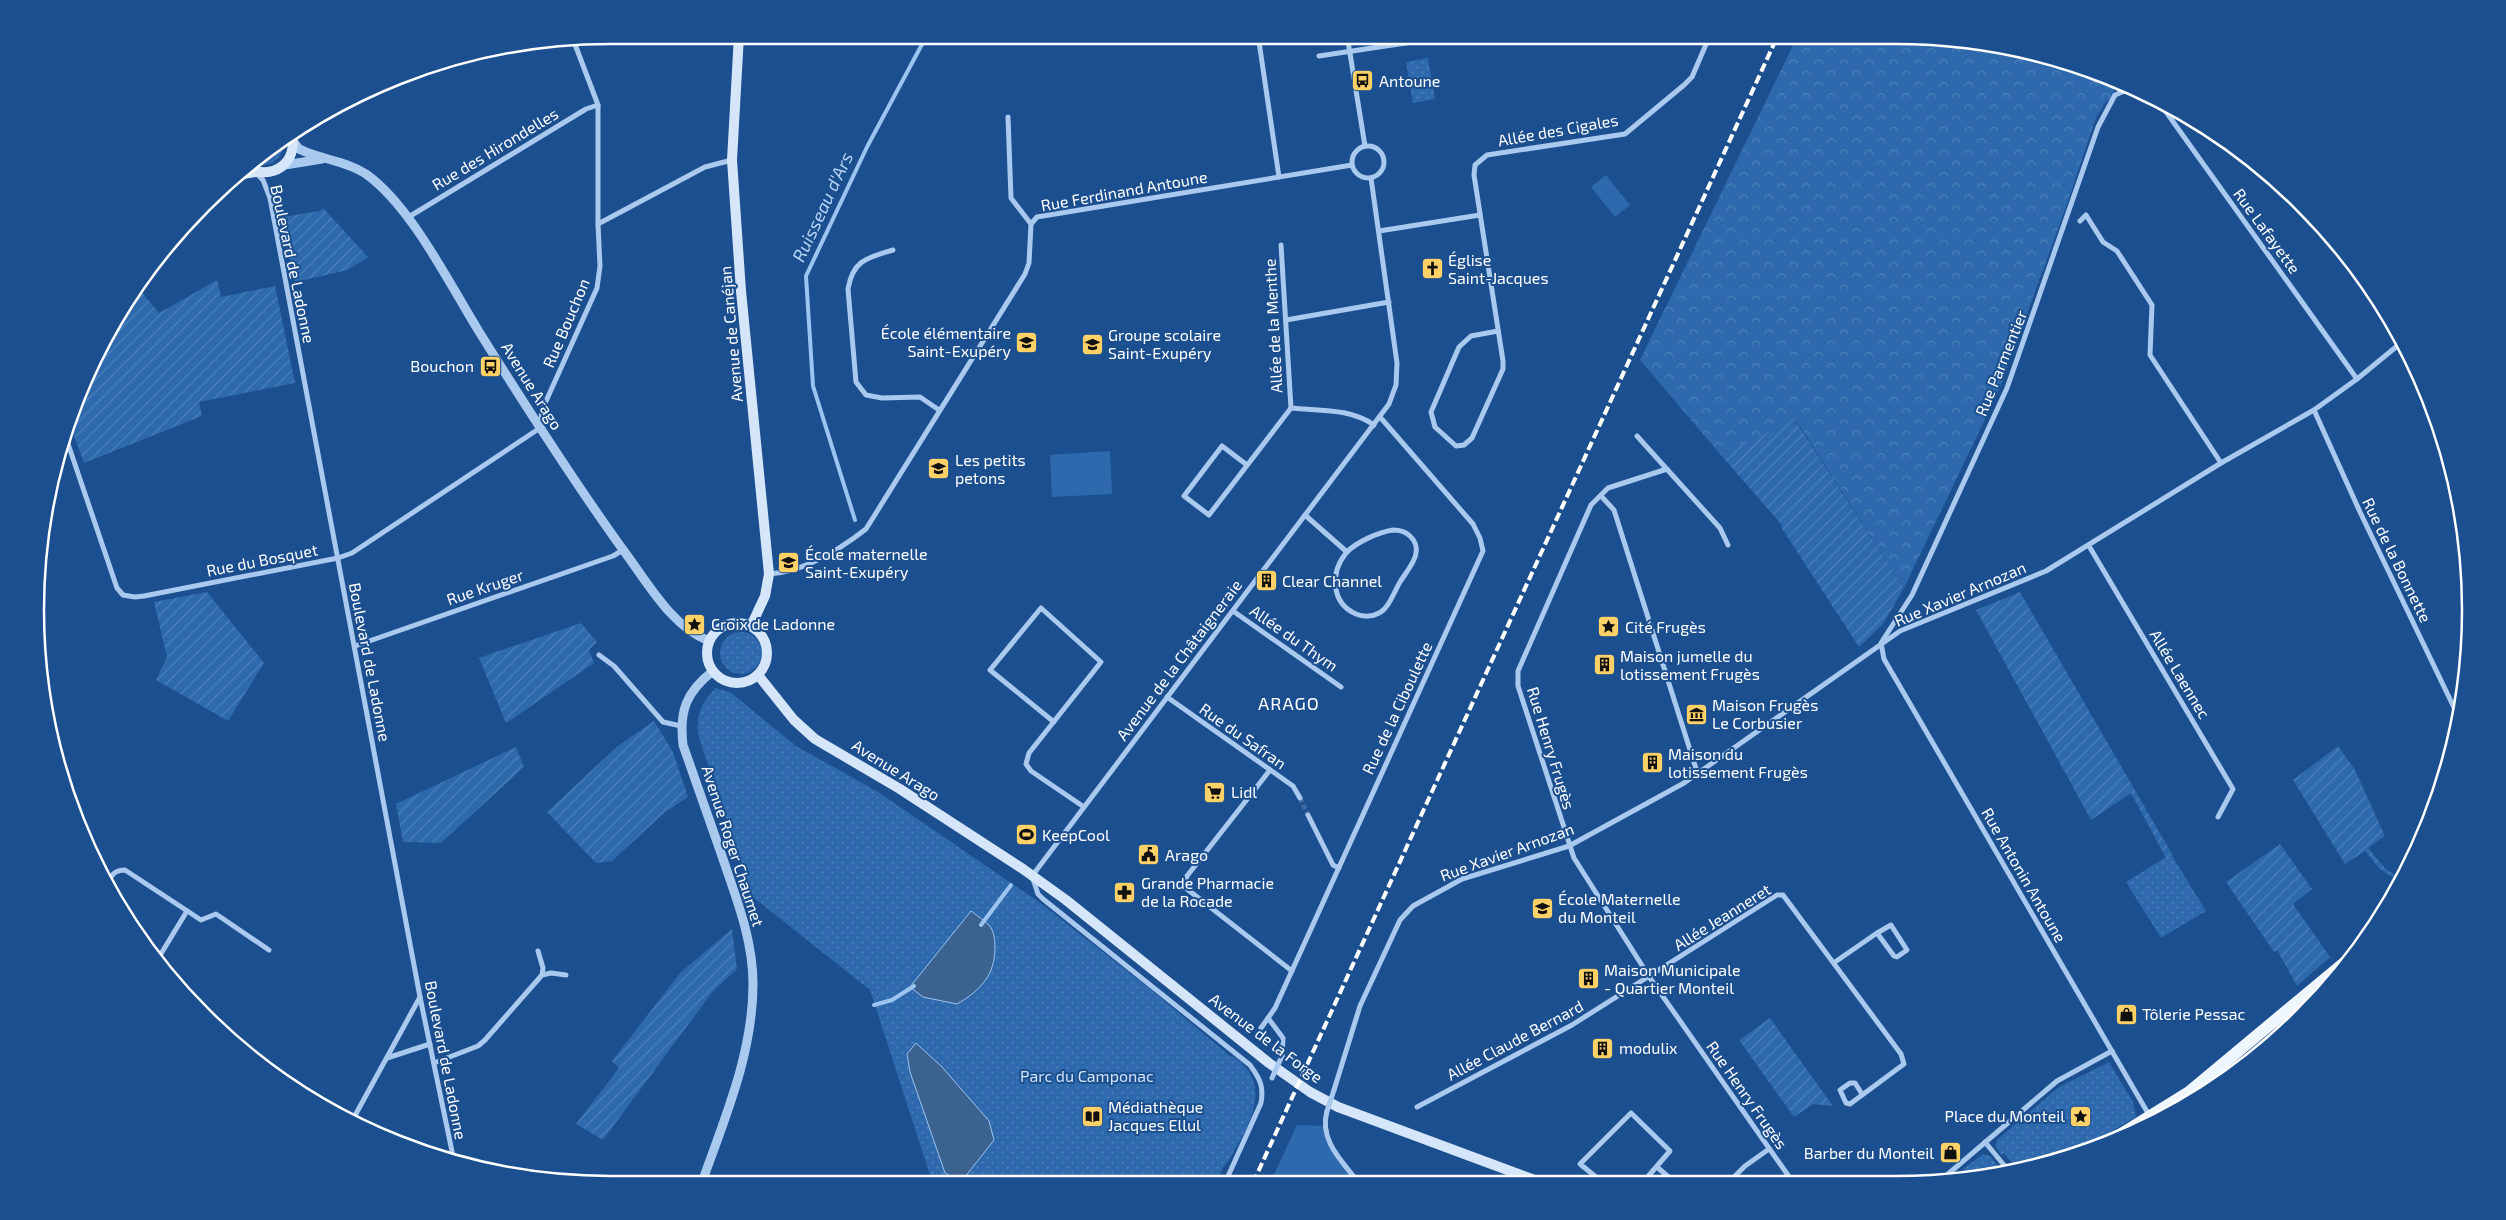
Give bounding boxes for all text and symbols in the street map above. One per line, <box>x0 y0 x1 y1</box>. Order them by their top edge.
bus stop icon: Antoune <box>1351 69 1375 93</box>
place label: Antoune <box>1379 71 1440 90</box>
street label: Rue des Hirondelles <box>428 103 561 194</box>
street label: Allée des Cigales <box>1496 110 1620 149</box>
water label: Ruisseau d'Ars <box>787 148 857 265</box>
street label: Rue Ferdinand Antoune <box>1039 167 1209 215</box>
street label: Boulevard de Ladonne <box>267 183 320 345</box>
street label: Rue Lafayette <box>2230 184 2305 277</box>
place label: Église Saint-Jacques <box>1448 250 1549 287</box>
church icon: Église Saint-Jacques <box>1420 257 1444 281</box>
street label: Allée de la Menthe <box>1259 258 1286 394</box>
street label: Avenue de Canéjan <box>715 265 747 403</box>
street label: Rue Bouchon <box>538 275 593 370</box>
street label: Rue Parmentier <box>1971 306 2031 419</box>
place label: École élémentaire Saint-Exupéry <box>881 323 1012 360</box>
place label: Groupe scolaire Saint-Exupéry <box>1108 325 1221 362</box>
school or university icon: École élémentaire Saint-Exupéry <box>1015 330 1039 354</box>
school or university icon: Groupe scolaire Saint-Exupéry <box>1080 332 1104 356</box>
street label: Avenue Arago <box>498 338 567 433</box>
bus stop icon: Bouchon <box>478 354 502 378</box>
place label: Bouchon <box>410 356 474 375</box>
place label: Les petits petons <box>955 450 1026 487</box>
school or university icon: Les petits petons <box>927 457 951 481</box>
street label: Rue de la Bonnette <box>2359 494 2436 625</box>
street label: Rue du Bosquet <box>205 539 319 580</box>
place label: École maternelle Saint-Exupéry <box>805 544 928 581</box>
school or university icon: École maternelle Saint-Exupéry <box>777 551 801 575</box>
street label: Rue Xavier Arnozan <box>1891 557 2028 630</box>
street label: Rue Kruger <box>444 564 526 609</box>
building icon: Clear Channel <box>1254 569 1278 593</box>
place label: Clear Channel <box>1282 571 1382 590</box>
street label: Avenue de la Châtaigneraie <box>1112 576 1245 744</box>
street label: Boulevard de Ladonne <box>346 581 395 743</box>
street label: Allée du Thym <box>1247 600 1342 675</box>
place icon: Croix de Ladonne <box>683 612 707 636</box>
place label: Croix de Ladonne <box>711 614 835 633</box>
place icon: Cité Frugès <box>1597 615 1621 639</box>
place label: Cité Frugès <box>1625 617 1706 636</box>
street label: Allée Laennec <box>2146 626 2215 722</box>
street label: Rue de la Ciboulette <box>1357 638 1436 777</box>
place label: Maison jumelle du lotissement Frugès <box>1620 646 1760 683</box>
building icon: Maison jumelle du lotissement Frugès <box>1592 653 1616 677</box>
street label: Rue Henry Frugès <box>1524 684 1579 812</box>
district label: ARAGO <box>1258 692 1320 714</box>
place label: Maison Frugès Le Corbusier <box>1712 695 1818 732</box>
street label: Rue du Safran <box>1196 699 1290 772</box>
museum icon: Maison Frugès Le Corbusier <box>1684 702 1708 726</box>
street label: Avenue Arago <box>849 735 944 804</box>
place label: Maison du lotissement Frugès <box>1668 744 1808 781</box>
building icon: Maison du lotissement Frugès <box>1640 751 1664 775</box>
street label: Avenue Roger Chaumet <box>698 763 769 929</box>
supermarket icon: Lidl <box>1203 780 1227 804</box>
place label: Lidl <box>1231 782 1257 801</box>
street label: Rue Antonin Antoune <box>1978 804 2071 945</box>
street label: Rue Xavier Arnozan <box>1437 818 1576 885</box>
sports icon: KeepCool <box>1014 823 1038 847</box>
place label: KeepCool <box>1042 825 1110 844</box>
public building icon: Arago <box>1137 843 1161 867</box>
place label: Arago <box>1165 845 1208 864</box>
place label: Grande Pharmacie de la Rocade <box>1141 873 1274 910</box>
street label: Allée Jeanneret <box>1670 879 1774 954</box>
pharmacy icon: Grande Pharmacie de la Rocade <box>1113 880 1137 904</box>
place label: École Maternelle du Monteil <box>1558 889 1681 926</box>
school or university icon: École Maternelle du Monteil <box>1530 896 1554 920</box>
place label: Maison Municipale - Quartier Monteil <box>1604 960 1740 998</box>
building icon: Maison Municipale - Quartier Monteil <box>1576 967 1600 991</box>
street label: Boulevard de Ladonne <box>422 979 471 1141</box>
street label: Avenue de la Forge <box>1206 989 1327 1086</box>
street label: Allée Claude Bernard <box>1443 996 1586 1084</box>
shop icon: Tôlerie Pessac <box>2114 1002 2138 1026</box>
place label: Tôlerie Pessac <box>2142 1004 2245 1023</box>
building icon: modulix <box>1591 1036 1615 1060</box>
street label: Rue Henry Frugès <box>1703 1037 1792 1152</box>
place label: modulix <box>1619 1038 1678 1057</box>
park label: Parc du Camponac <box>1020 1066 1154 1085</box>
place label: Médiathèque Jacques Ellul <box>1108 1097 1203 1134</box>
library icon: Médiathèque Jacques Ellul <box>1080 1104 1104 1128</box>
place icon: Place du Monteil <box>2069 1104 2093 1128</box>
place label: Place du Monteil <box>1944 1106 2065 1125</box>
shop icon: Barber du Monteil <box>1938 1141 1962 1165</box>
place label: Barber du Monteil <box>1804 1143 1934 1162</box>

